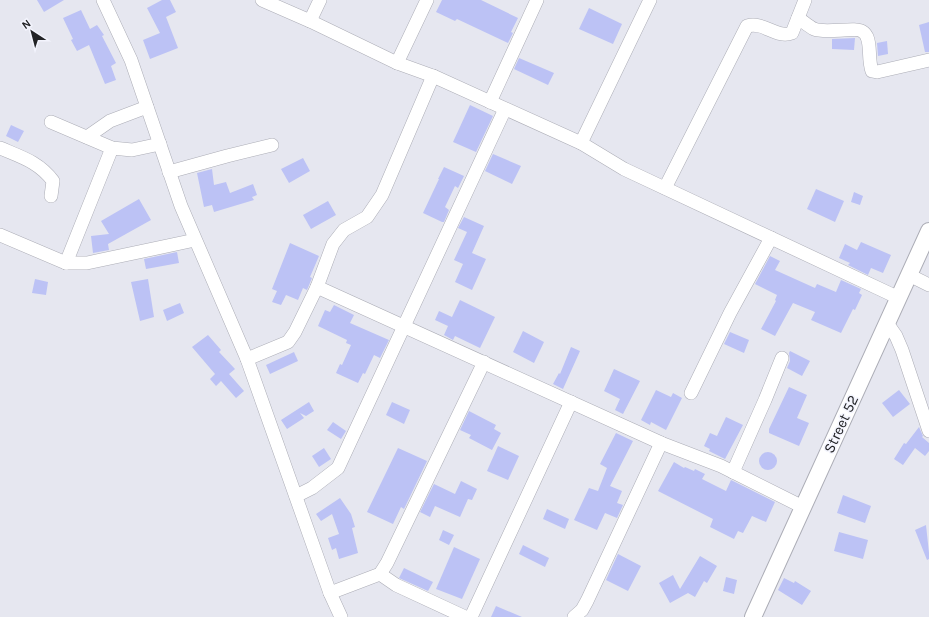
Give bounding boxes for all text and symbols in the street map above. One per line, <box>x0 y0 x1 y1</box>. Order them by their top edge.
north arrow <box>12 12 52 52</box>
text: N <box>19 17 33 32</box>
street label: Street 52 <box>820 392 862 456</box>

